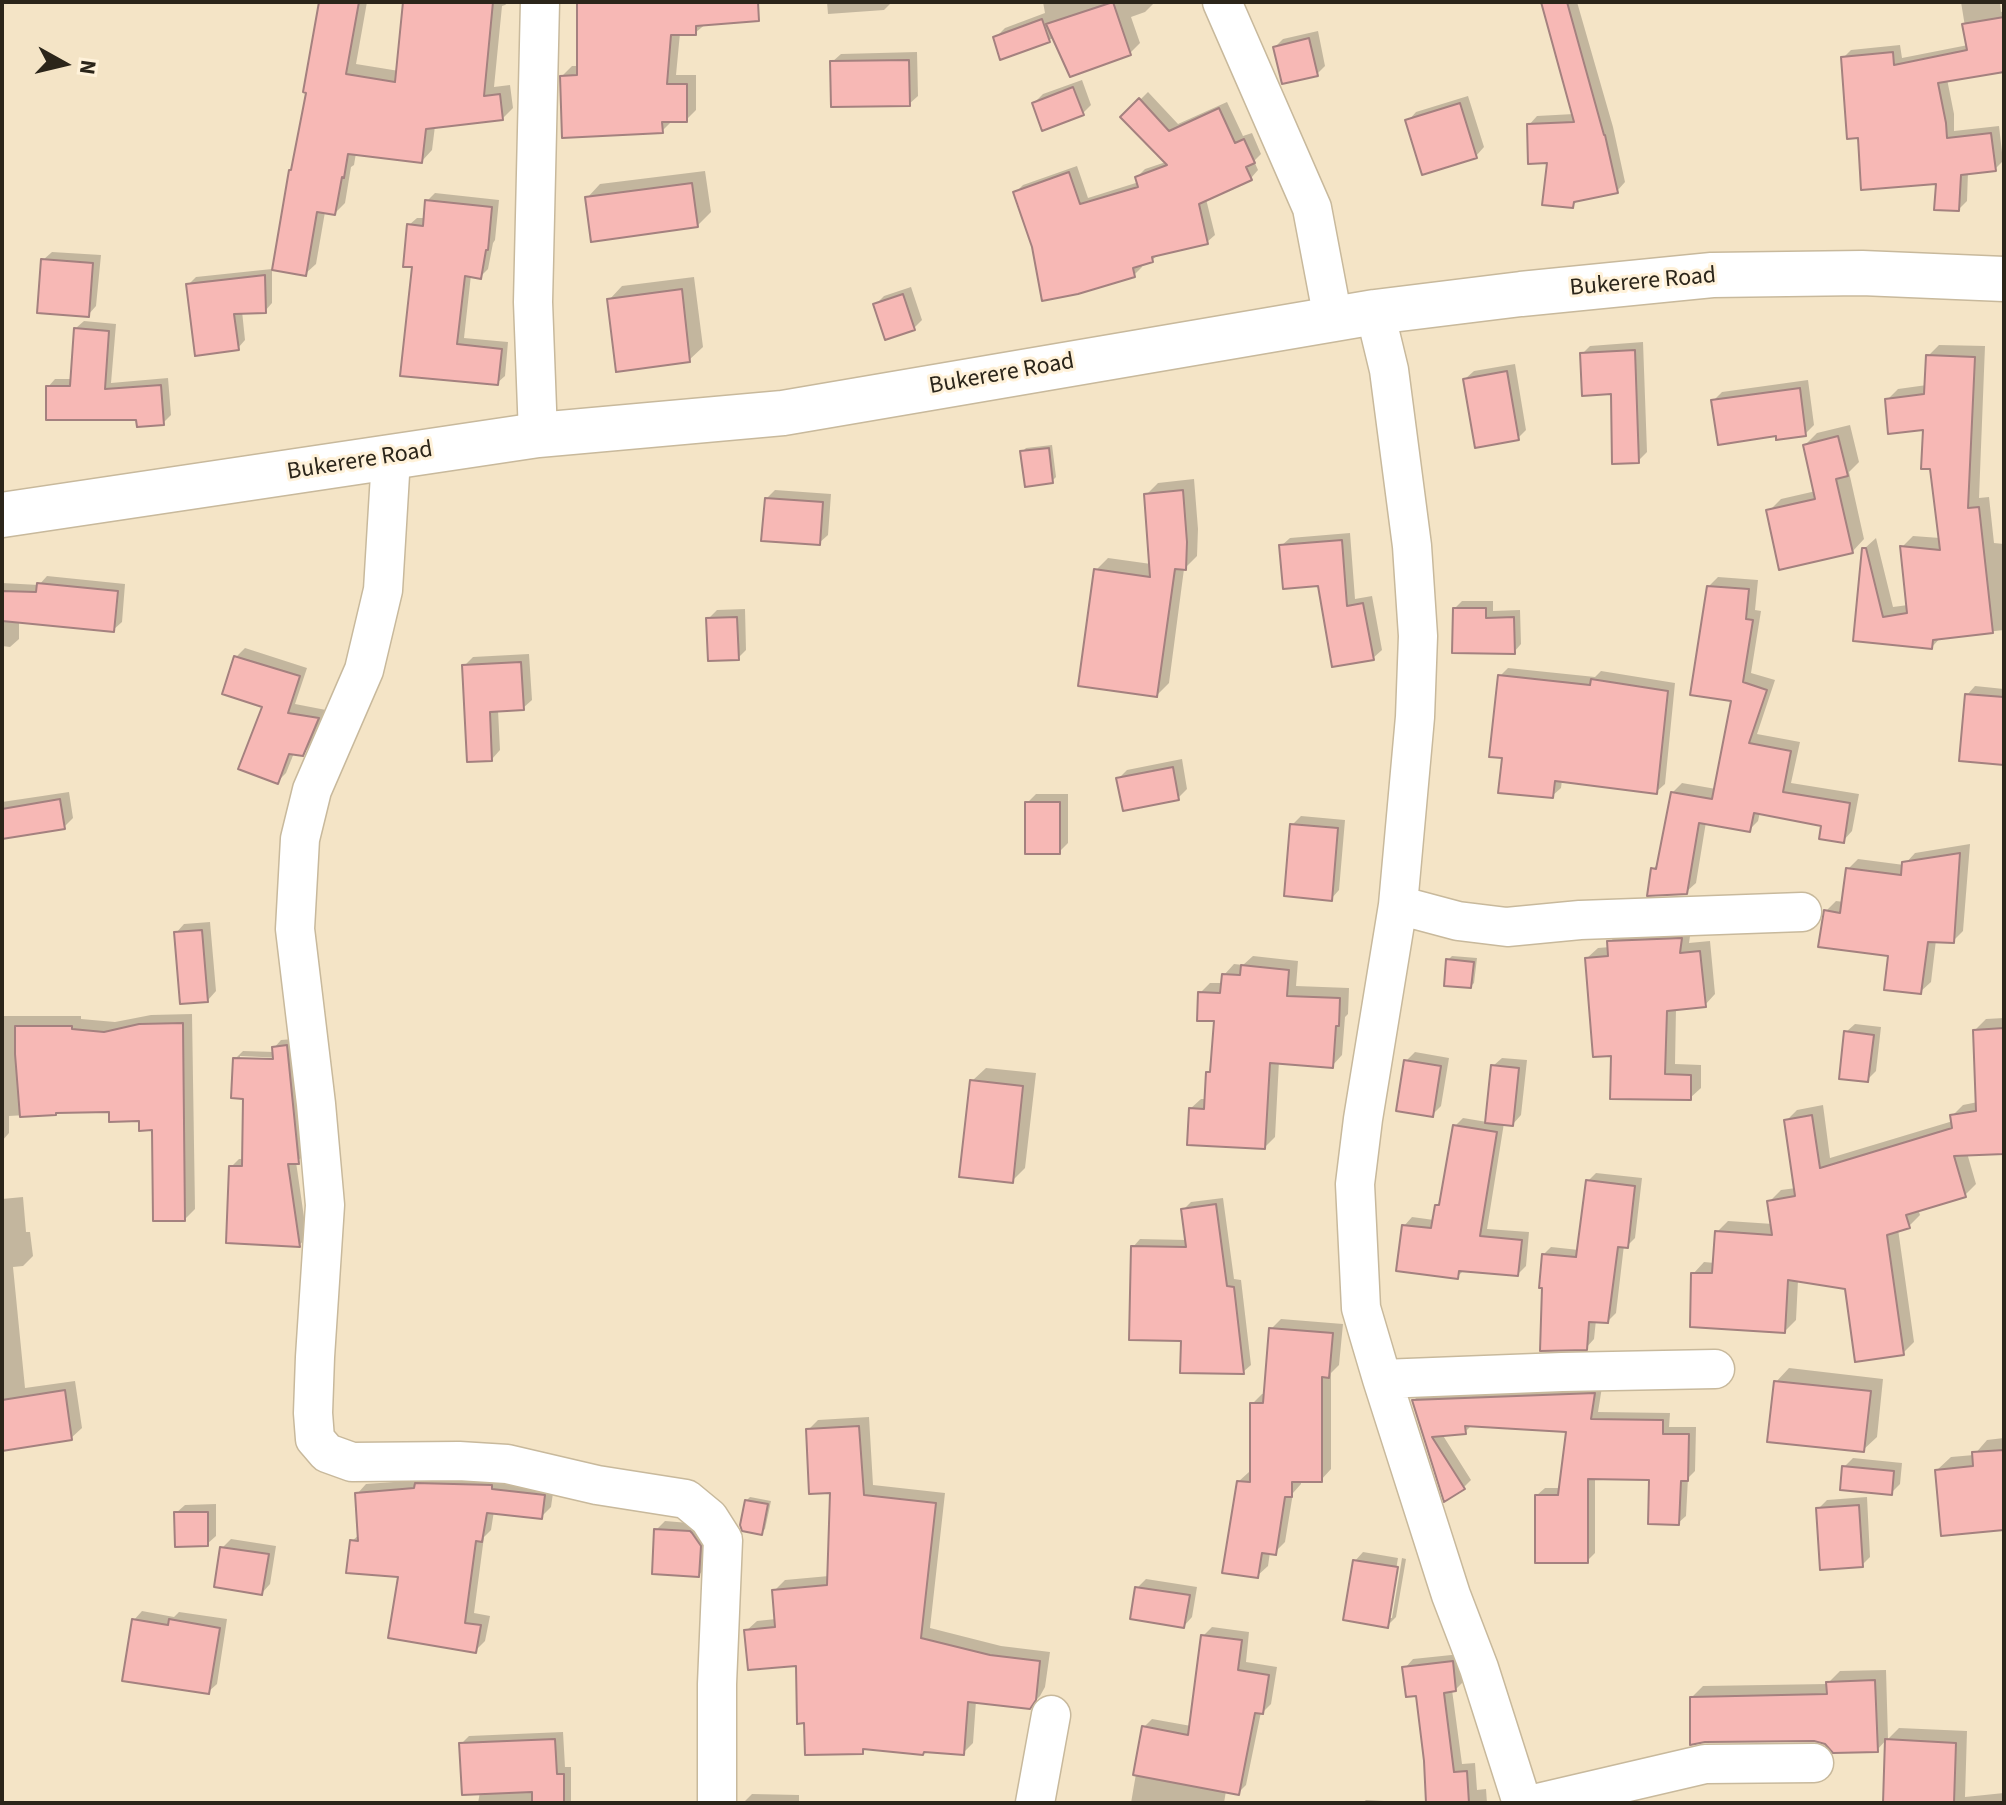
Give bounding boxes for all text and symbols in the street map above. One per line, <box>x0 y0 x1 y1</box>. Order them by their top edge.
north arrow <box>24 24 104 104</box>
text: N <box>71 58 105 77</box>
street label: Bukerere Road <box>1569 262 1717 304</box>
street label: Bukerere Road <box>927 348 1077 402</box>
street label: Bukerere Road <box>285 436 435 488</box>

